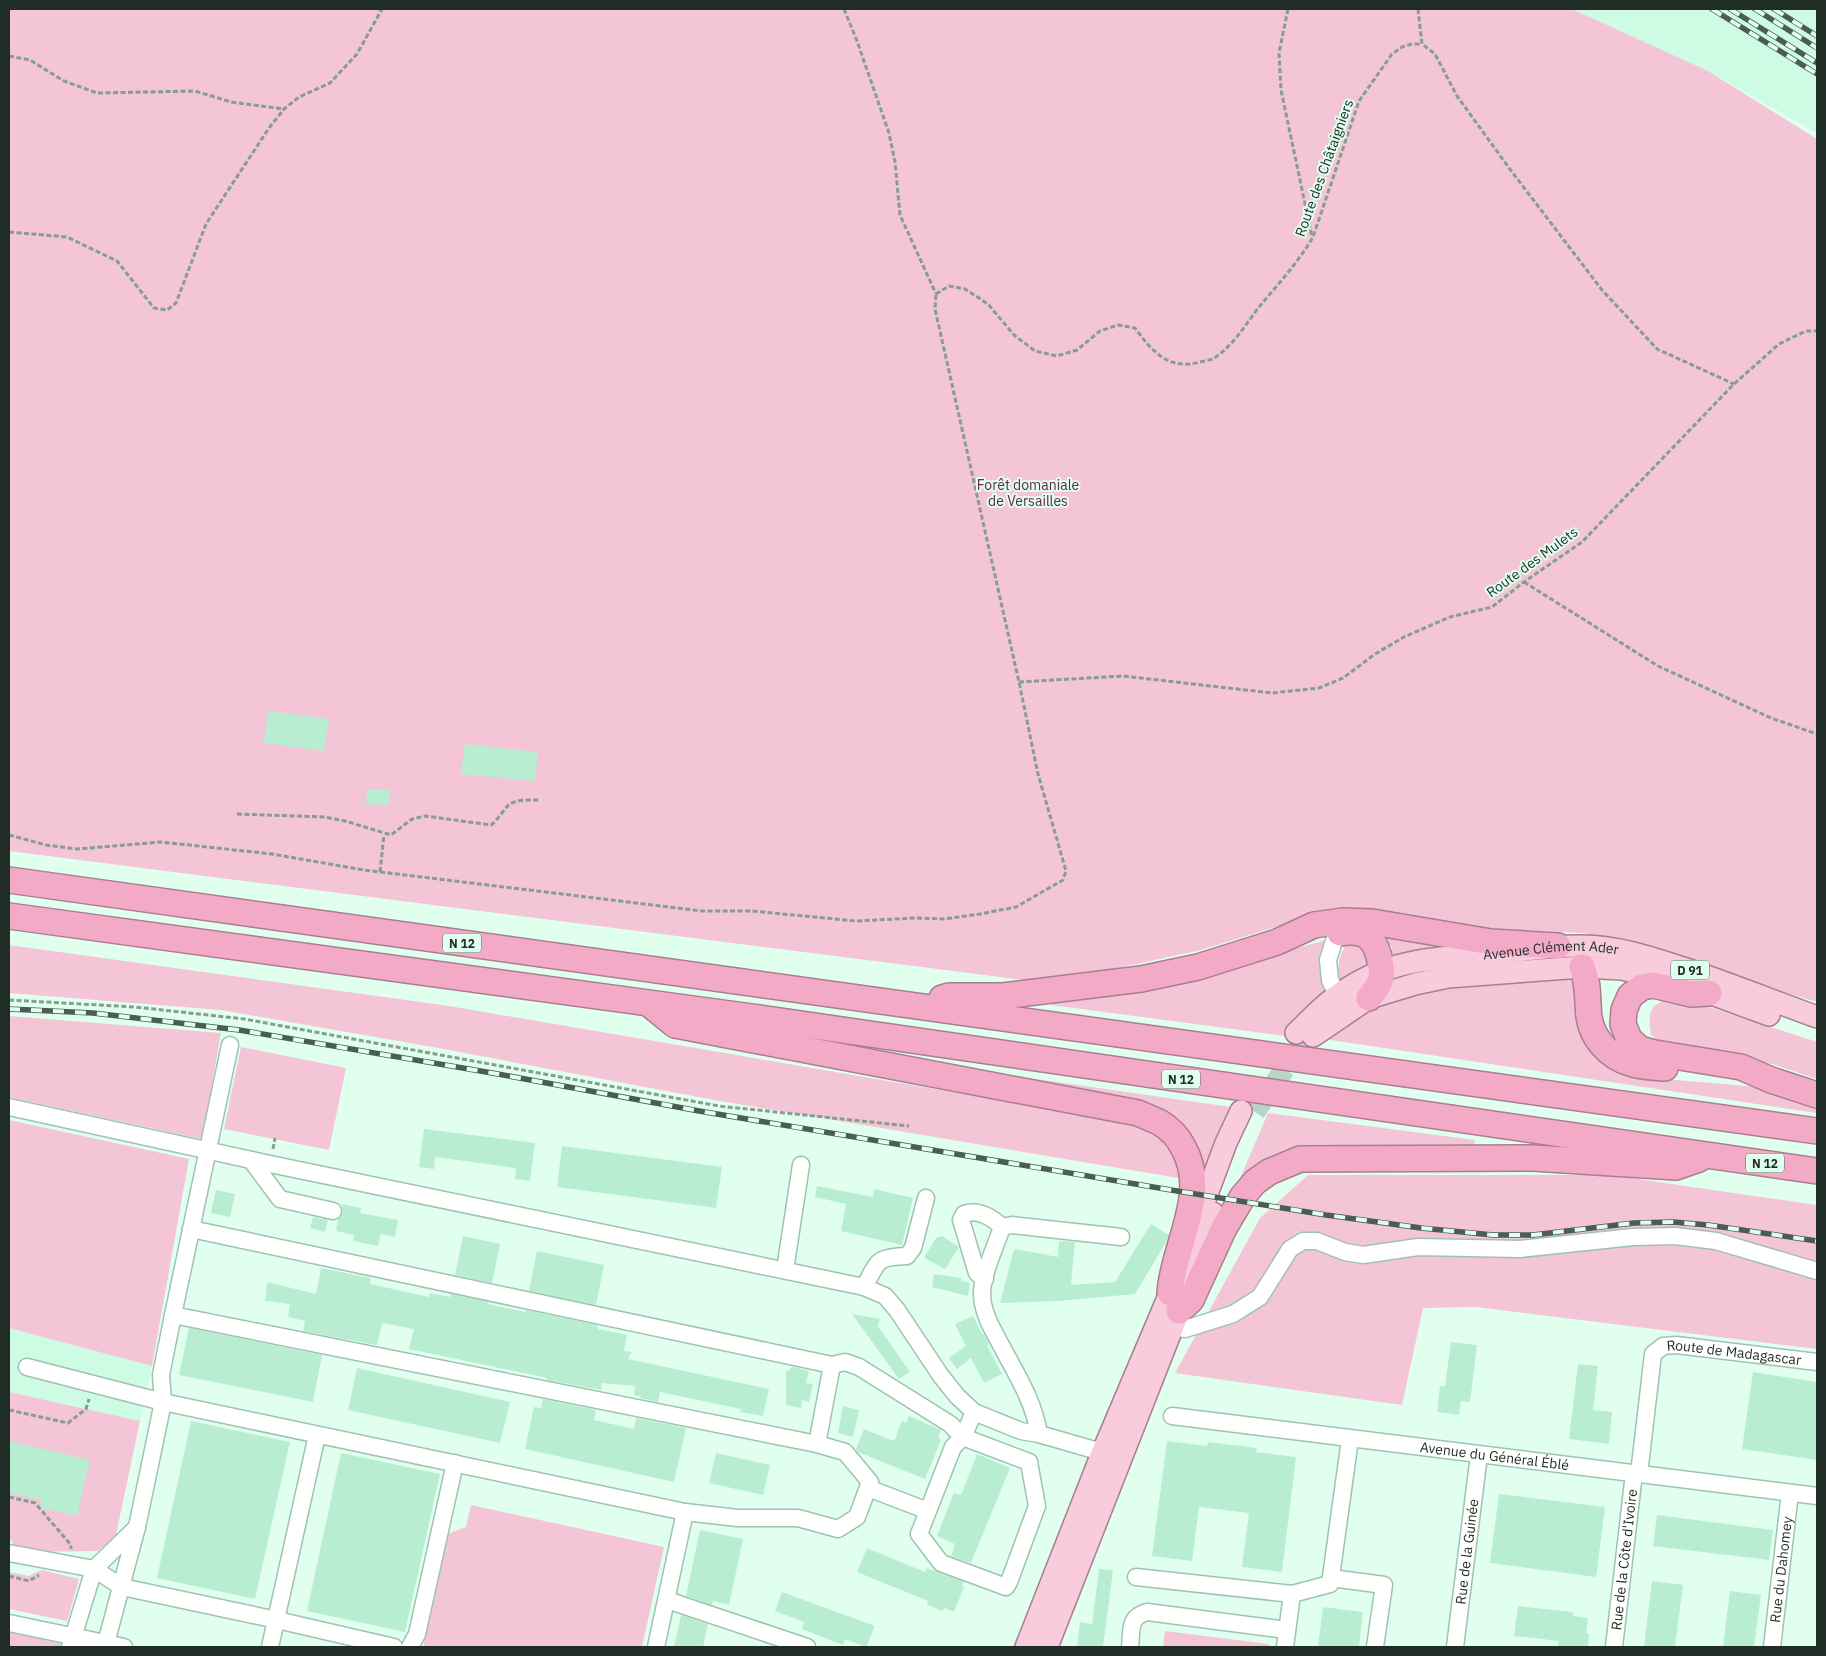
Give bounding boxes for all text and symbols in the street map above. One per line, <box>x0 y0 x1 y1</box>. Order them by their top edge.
street label: Route des Châtaigniers <box>1291 97 1357 239</box>
park label: Forêt domaniale de Versailles <box>977 476 1079 510</box>
street label: Route des Mulets <box>1483 523 1581 601</box>
road number: N 12 <box>443 934 481 952</box>
street label: Avenue Clément Ader <box>1482 937 1620 964</box>
road number: D 91 <box>1671 960 1709 980</box>
road number: N 12 <box>1162 1070 1200 1088</box>
road number: N 12 <box>1746 1154 1784 1172</box>
street label: Route de Madagascar <box>1666 1336 1802 1369</box>
street label: Avenue du Général Éblé <box>1419 1438 1570 1474</box>
street label: Rue de la Côte d'Ivoire <box>1607 1488 1641 1631</box>
street label: Rue de la Guinée <box>1451 1498 1482 1606</box>
street label: Rue du Dahomey <box>1766 1515 1796 1624</box>

